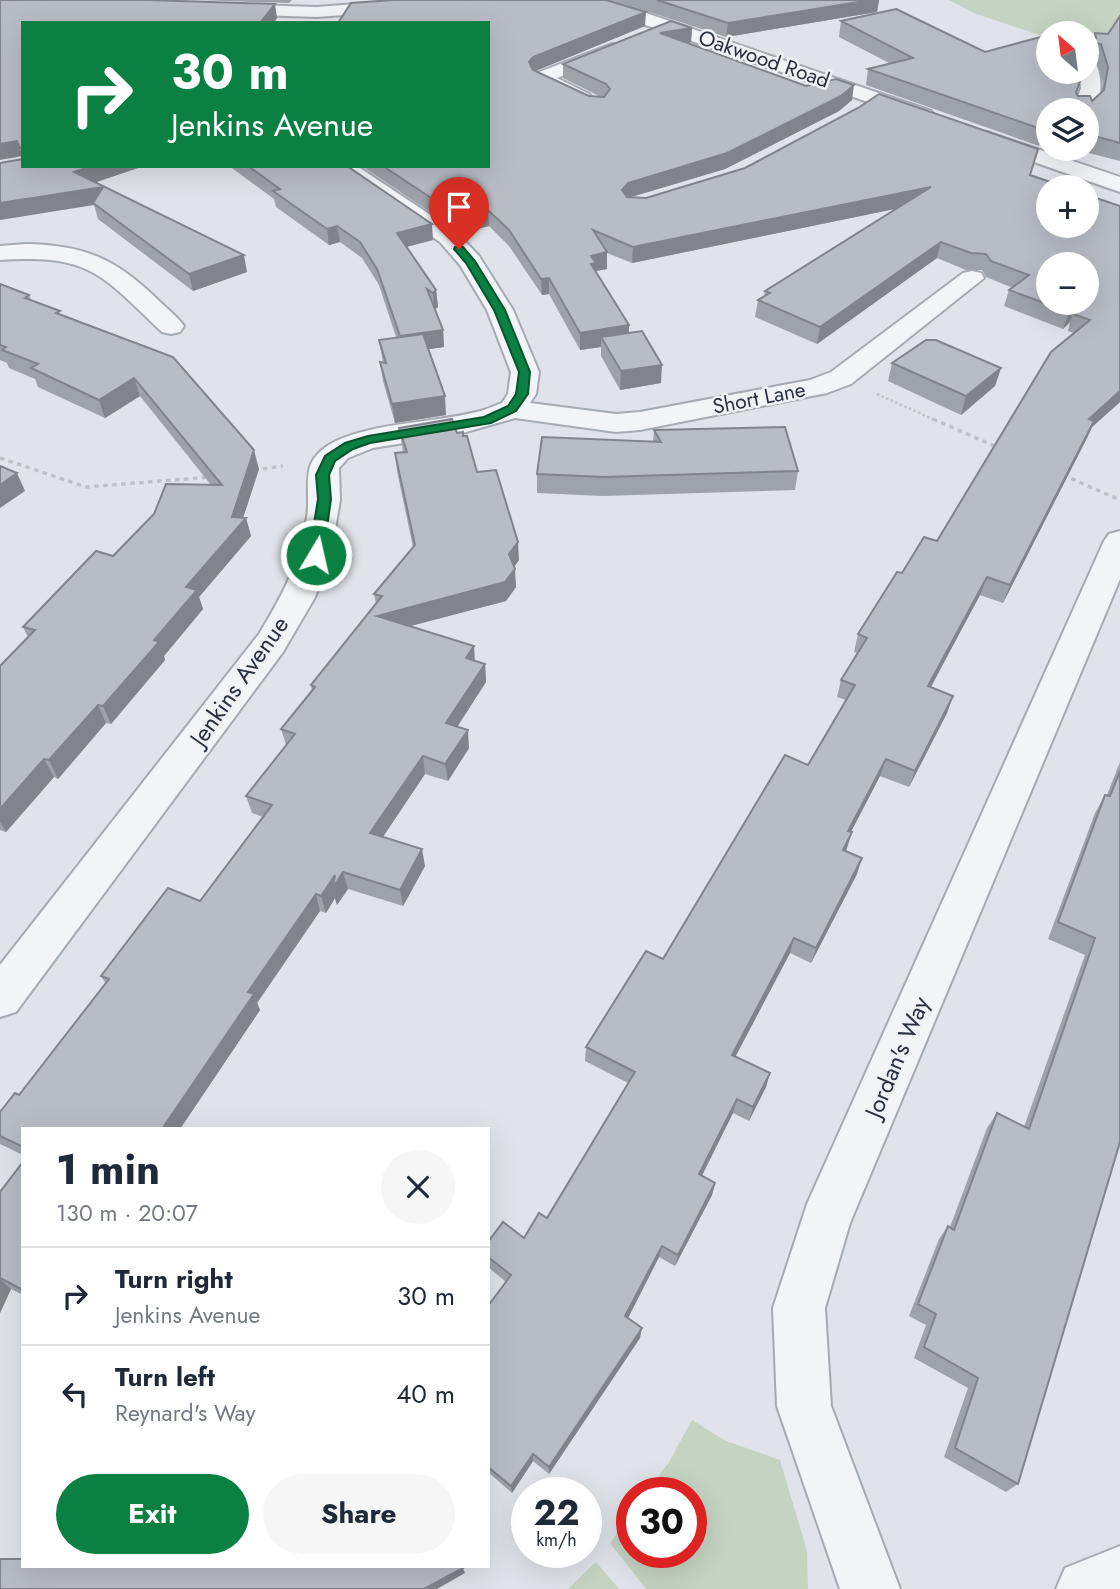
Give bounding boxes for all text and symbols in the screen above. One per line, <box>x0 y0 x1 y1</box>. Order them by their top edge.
north arrow <box>1036 21 1099 84</box>
map controls <box>1036 21 1099 315</box>
street label: Oakwood Road <box>694 23 834 95</box>
text: 30 m <box>171 37 289 107</box>
icon: right <box>56 49 147 140</box>
button: layers <box>1036 98 1099 161</box>
text: Jenkins Avenue <box>171 102 373 148</box>
button: + <box>1036 175 1099 238</box>
pin <box>429 177 489 249</box>
icon: arrive <box>440 188 478 226</box>
button: − <box>1036 252 1099 315</box>
street label: Short Lane <box>710 374 808 422</box>
position arrow <box>279 518 353 592</box>
street label: Jenkins Avenue <box>179 609 297 756</box>
street label: Jordan's Way <box>855 990 938 1126</box>
text: 1 min <box>56 1139 160 1200</box>
button: close <box>381 1150 455 1224</box>
text: 130 m · 20:07 <box>56 1196 198 1230</box>
text: Turn right <box>115 1260 233 1298</box>
icon: right <box>56 1277 94 1315</box>
text: 30 m <box>397 1277 455 1315</box>
text: Jenkins Avenue <box>115 1298 260 1332</box>
text: Turn left <box>115 1358 215 1396</box>
icon: left <box>56 1375 94 1413</box>
text: 40 m <box>396 1375 455 1413</box>
text: Reynard's Way <box>115 1396 256 1430</box>
button: Exit <box>56 1474 249 1554</box>
button: Share <box>263 1474 455 1554</box>
speed limit sign: 30 <box>616 1477 707 1568</box>
text: 22 <box>534 1488 579 1538</box>
text: km/h <box>536 1527 577 1553</box>

